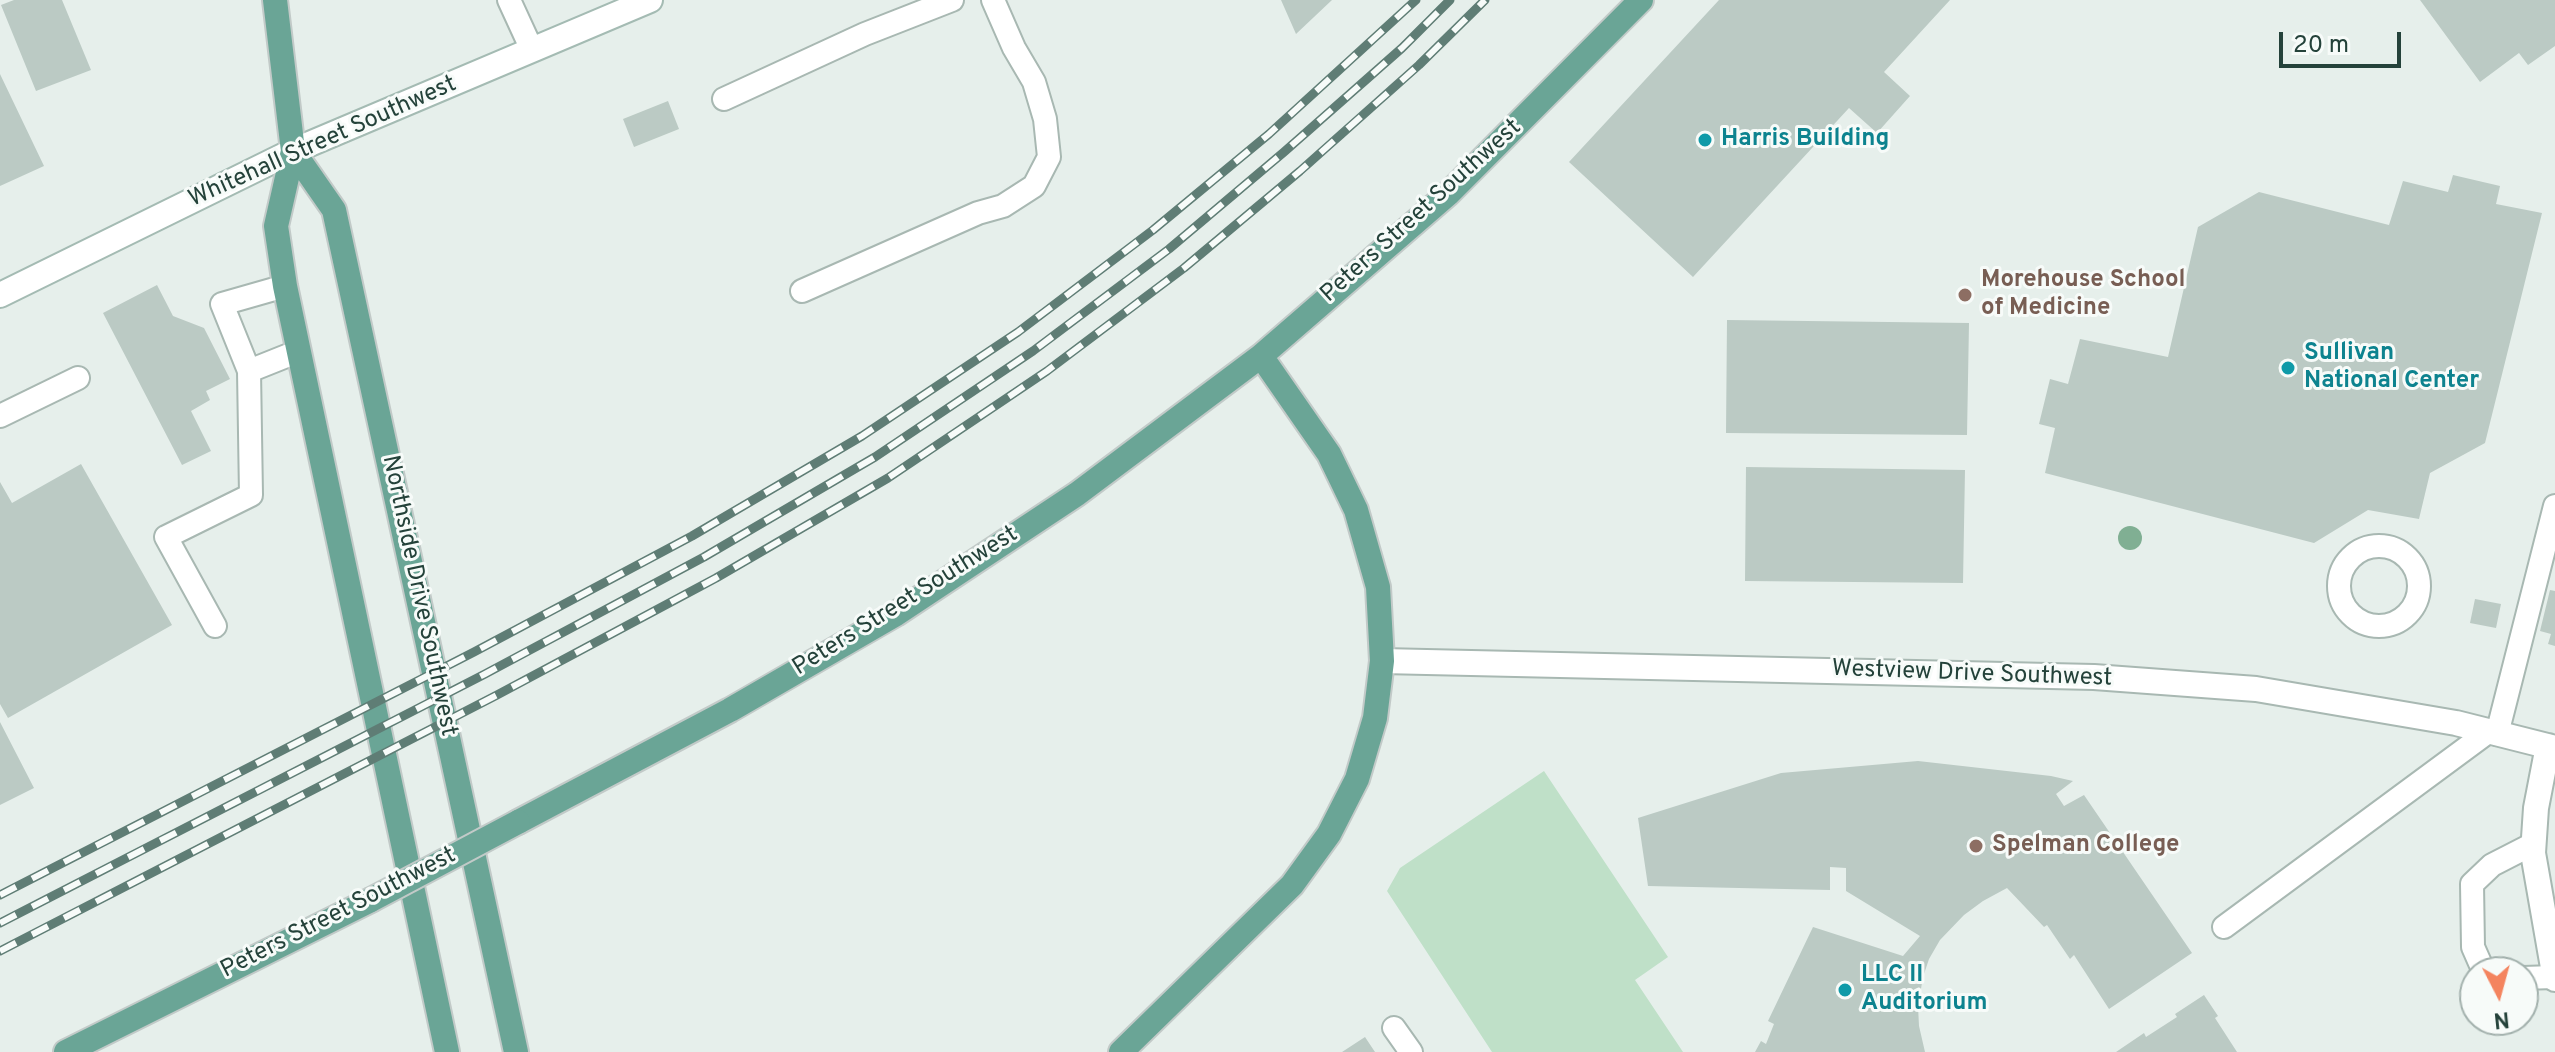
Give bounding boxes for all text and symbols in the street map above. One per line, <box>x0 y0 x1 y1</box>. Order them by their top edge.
scale bar <box>2283 16 2405 66</box>
text: 20 m <box>2293 31 2349 61</box>
street label: Whitehall Street Southwest <box>185 71 461 215</box>
street label: Peters Street Southwest <box>1316 114 1528 310</box>
place label: Harris Building <box>1721 126 1889 154</box>
marker: Harris Building <box>1696 131 1714 149</box>
place label: Morehouse School of Medicine <box>1981 267 2186 323</box>
marker: Morehouse School of Medicine <box>1956 286 1974 304</box>
place label: Sullivan National Center <box>2304 340 2479 396</box>
marker: Sullivan National Center <box>2279 359 2297 377</box>
street label: Northside Drive Southwest <box>374 453 462 739</box>
street label: Peters Street Southwest <box>788 521 1024 683</box>
street label: Westview Drive Southwest <box>1831 656 2113 694</box>
place label: Spelman College <box>1992 832 2179 860</box>
marker: Spelman College <box>1967 837 1985 855</box>
street label: Peters Street Southwest <box>217 842 461 986</box>
north arrow <box>2459 956 2539 1036</box>
place label: LLC II Auditorium <box>1861 962 1987 1018</box>
marker: LLC II Auditorium <box>1836 981 1854 999</box>
text: N <box>2492 1004 2511 1033</box>

